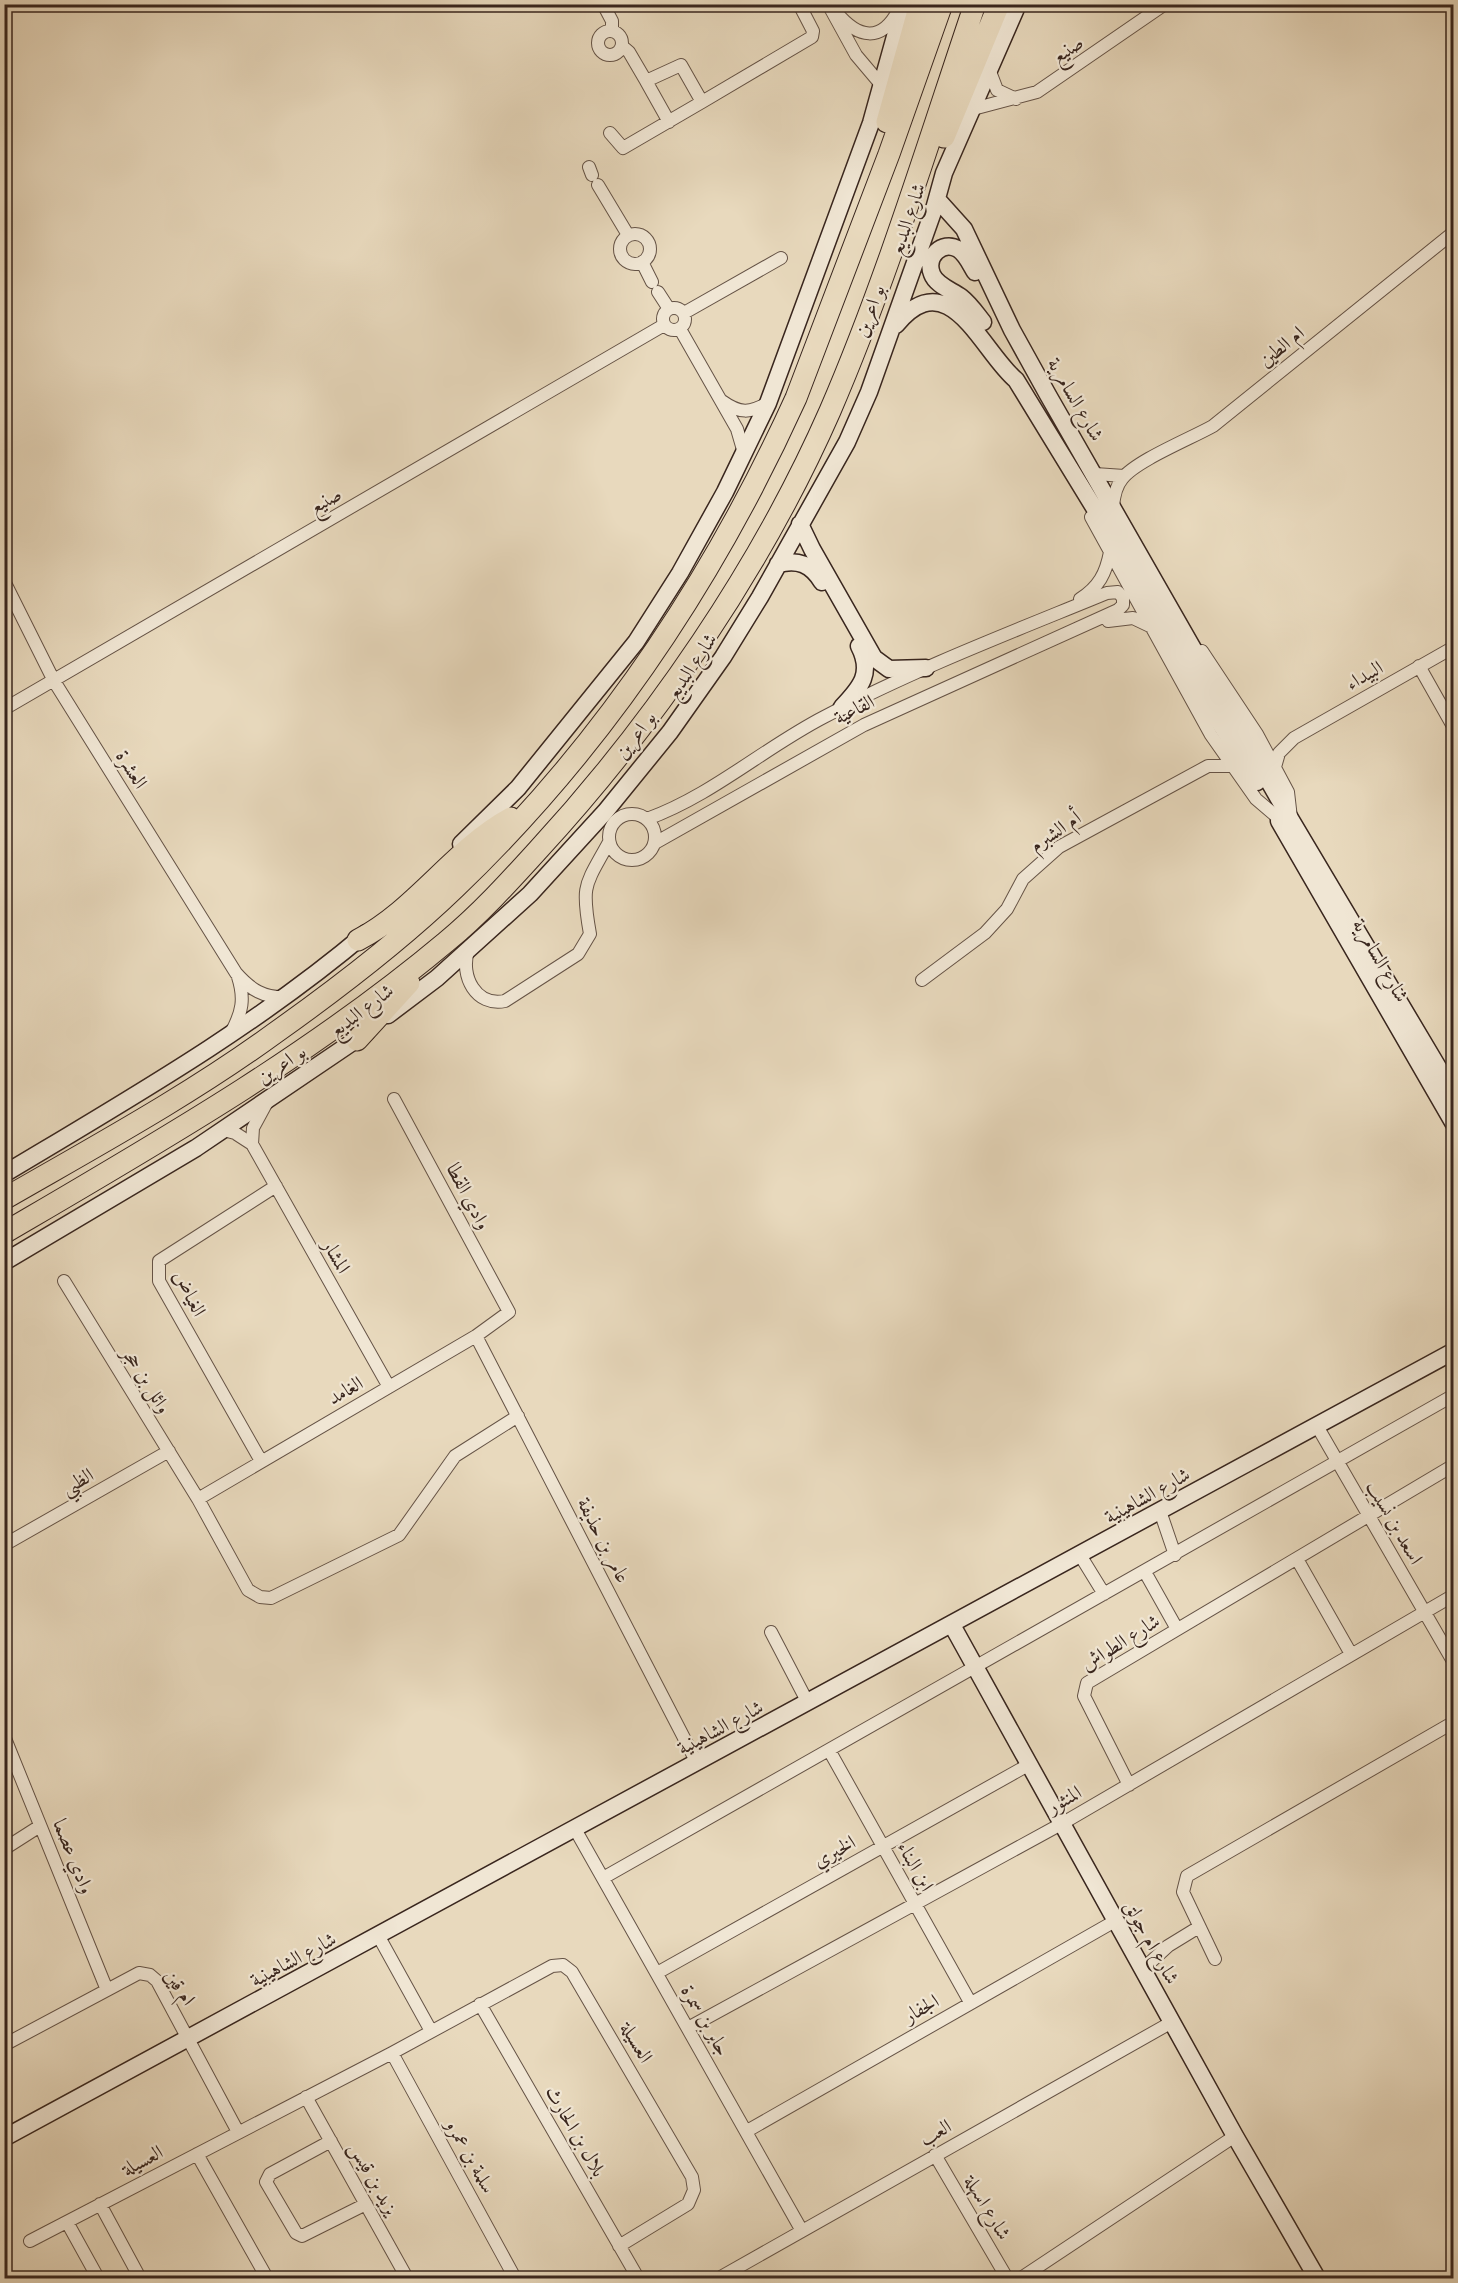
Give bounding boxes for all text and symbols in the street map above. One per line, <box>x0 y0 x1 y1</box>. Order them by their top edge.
street label: صنيع <box>1047 30 1091 73</box>
street label: شارع البديع <box>884 180 936 260</box>
street label: بو اعرين <box>849 282 891 341</box>
street label: ام الطين <box>1254 321 1312 376</box>
street label: شارع السامرية <box>1037 354 1109 448</box>
street label: صنيع <box>305 482 349 524</box>
street label: شارع البديع <box>661 629 727 707</box>
street label: البيداء <box>1342 656 1387 695</box>
street label: القاعية <box>830 690 878 729</box>
street label: بو اعرين <box>610 707 663 765</box>
street label: العشرة <box>109 746 152 794</box>
street label: أم الشبرم <box>1023 803 1089 862</box>
street label: شارع السامرية <box>1342 915 1414 1009</box>
street label: شارع البديع <box>325 979 402 1047</box>
street label: بو اعرين <box>252 1040 311 1091</box>
street label: وادي القطا <box>438 1159 496 1235</box>
street label: المشار <box>317 1233 355 1277</box>
street label: الغياض <box>168 1266 211 1320</box>
street label: وائل بن حجر <box>114 1341 176 1419</box>
street label: الغامد <box>323 1371 367 1410</box>
street label: الظبي <box>57 1463 101 1506</box>
street label: شارع الشاهينية <box>1101 1463 1197 1534</box>
street label: اسعد بن نسيب <box>1360 1476 1428 1569</box>
street label: عامر بن حذيفة <box>570 1494 635 1588</box>
street label: شارع الطواش <box>1076 1609 1167 1681</box>
street label: شارع الشاهينية <box>673 1695 770 1765</box>
street label: المنثور <box>1041 1780 1086 1820</box>
street label: وادي عصما <box>44 1815 99 1898</box>
street label: الخيري <box>809 1830 861 1876</box>
street label: ابن البناء <box>893 1837 939 1895</box>
street label: شارع ام جولق <box>1114 1896 1184 1991</box>
street label: شارع الشاهينية <box>246 1927 343 1997</box>
street label: ام قين <box>154 1965 200 2013</box>
street label: جابر بن سمرة <box>675 1981 735 2060</box>
street label: الجفار <box>898 1989 943 2029</box>
street label: العسيلة <box>615 2017 658 2067</box>
street label: بلال بن الحارث <box>540 2082 611 2181</box>
street label: سلمة بن عمرو <box>439 2114 500 2198</box>
street label: العب <box>915 2114 956 2152</box>
street label: يزيد بن قيس <box>342 2138 404 2222</box>
street label: العسيلة <box>117 2140 167 2181</box>
street label: شارع اسهلة <box>954 2170 1016 2247</box>

